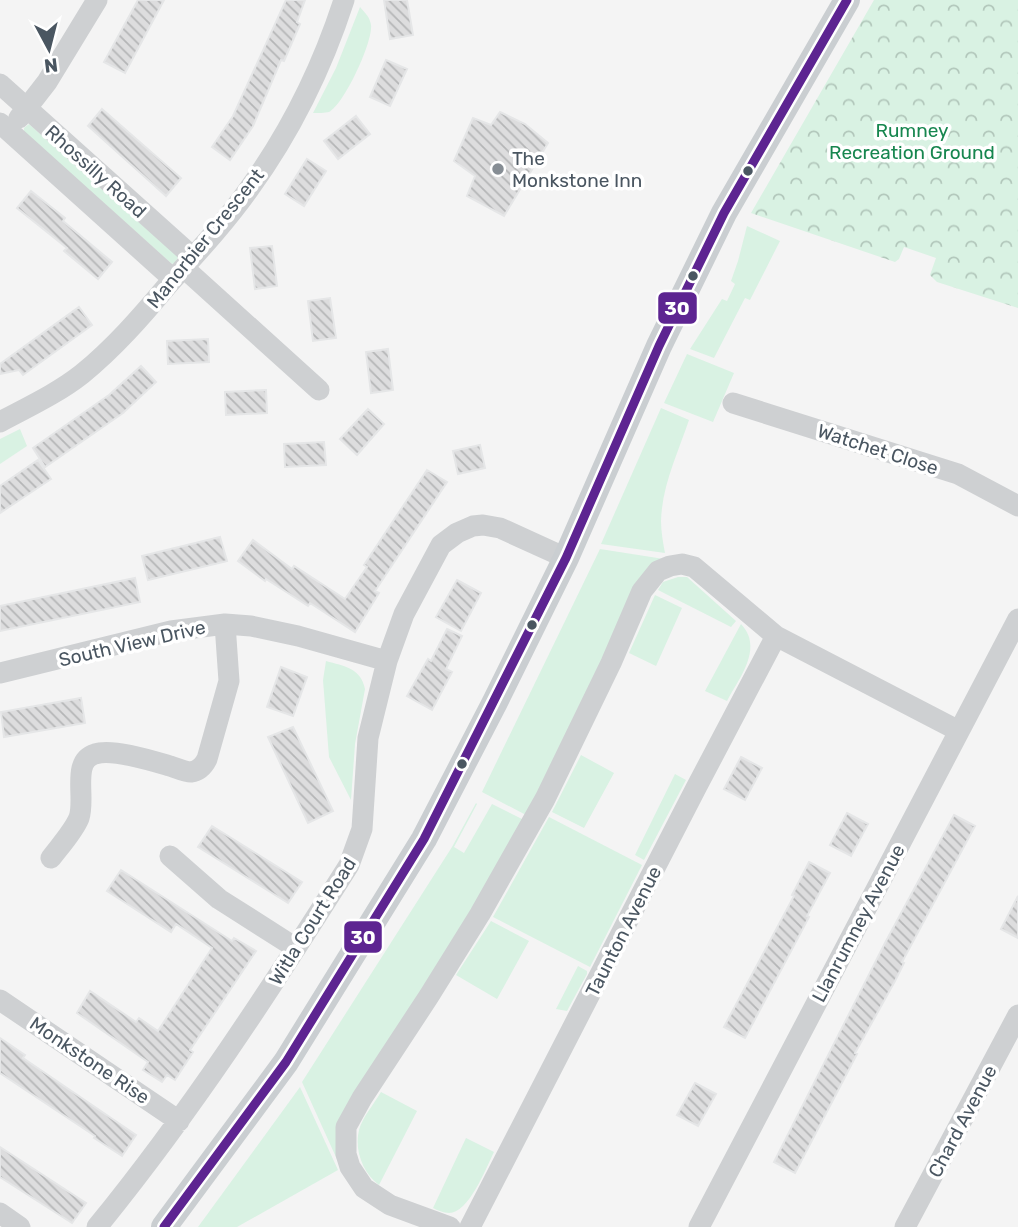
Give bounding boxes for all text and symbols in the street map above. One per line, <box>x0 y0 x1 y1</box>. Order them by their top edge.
north arrow <box>14 14 84 84</box>
text: N <box>43 53 59 78</box>
park label: Rumney Recreation Ground <box>829 119 995 164</box>
street label: Rhossilly Road <box>40 120 151 223</box>
place label: The Monkstone Inn <box>512 147 642 192</box>
marker: The Monkstone Inn <box>490 161 506 177</box>
street label: Manorbier Crescent <box>142 163 269 313</box>
unlabelled marker <box>741 164 755 178</box>
unlabelled marker <box>686 269 700 283</box>
line badge: 30 <box>657 291 698 325</box>
text: 30 <box>664 297 690 320</box>
street label: Watchet Close <box>814 419 941 480</box>
street label: South View Drive <box>57 615 208 672</box>
unlabelled marker <box>525 618 539 632</box>
unlabelled marker <box>455 757 469 771</box>
street label: Llanrumney Avenue <box>807 840 910 1006</box>
street label: Witla Court Road <box>264 853 361 989</box>
street label: Taunton Avenue <box>581 862 666 1000</box>
line badge: 30 <box>343 920 383 954</box>
text: 30 <box>350 926 376 949</box>
street label: Monkstone Rise <box>26 1012 154 1109</box>
street label: Chard Avenue <box>923 1061 1002 1181</box>

